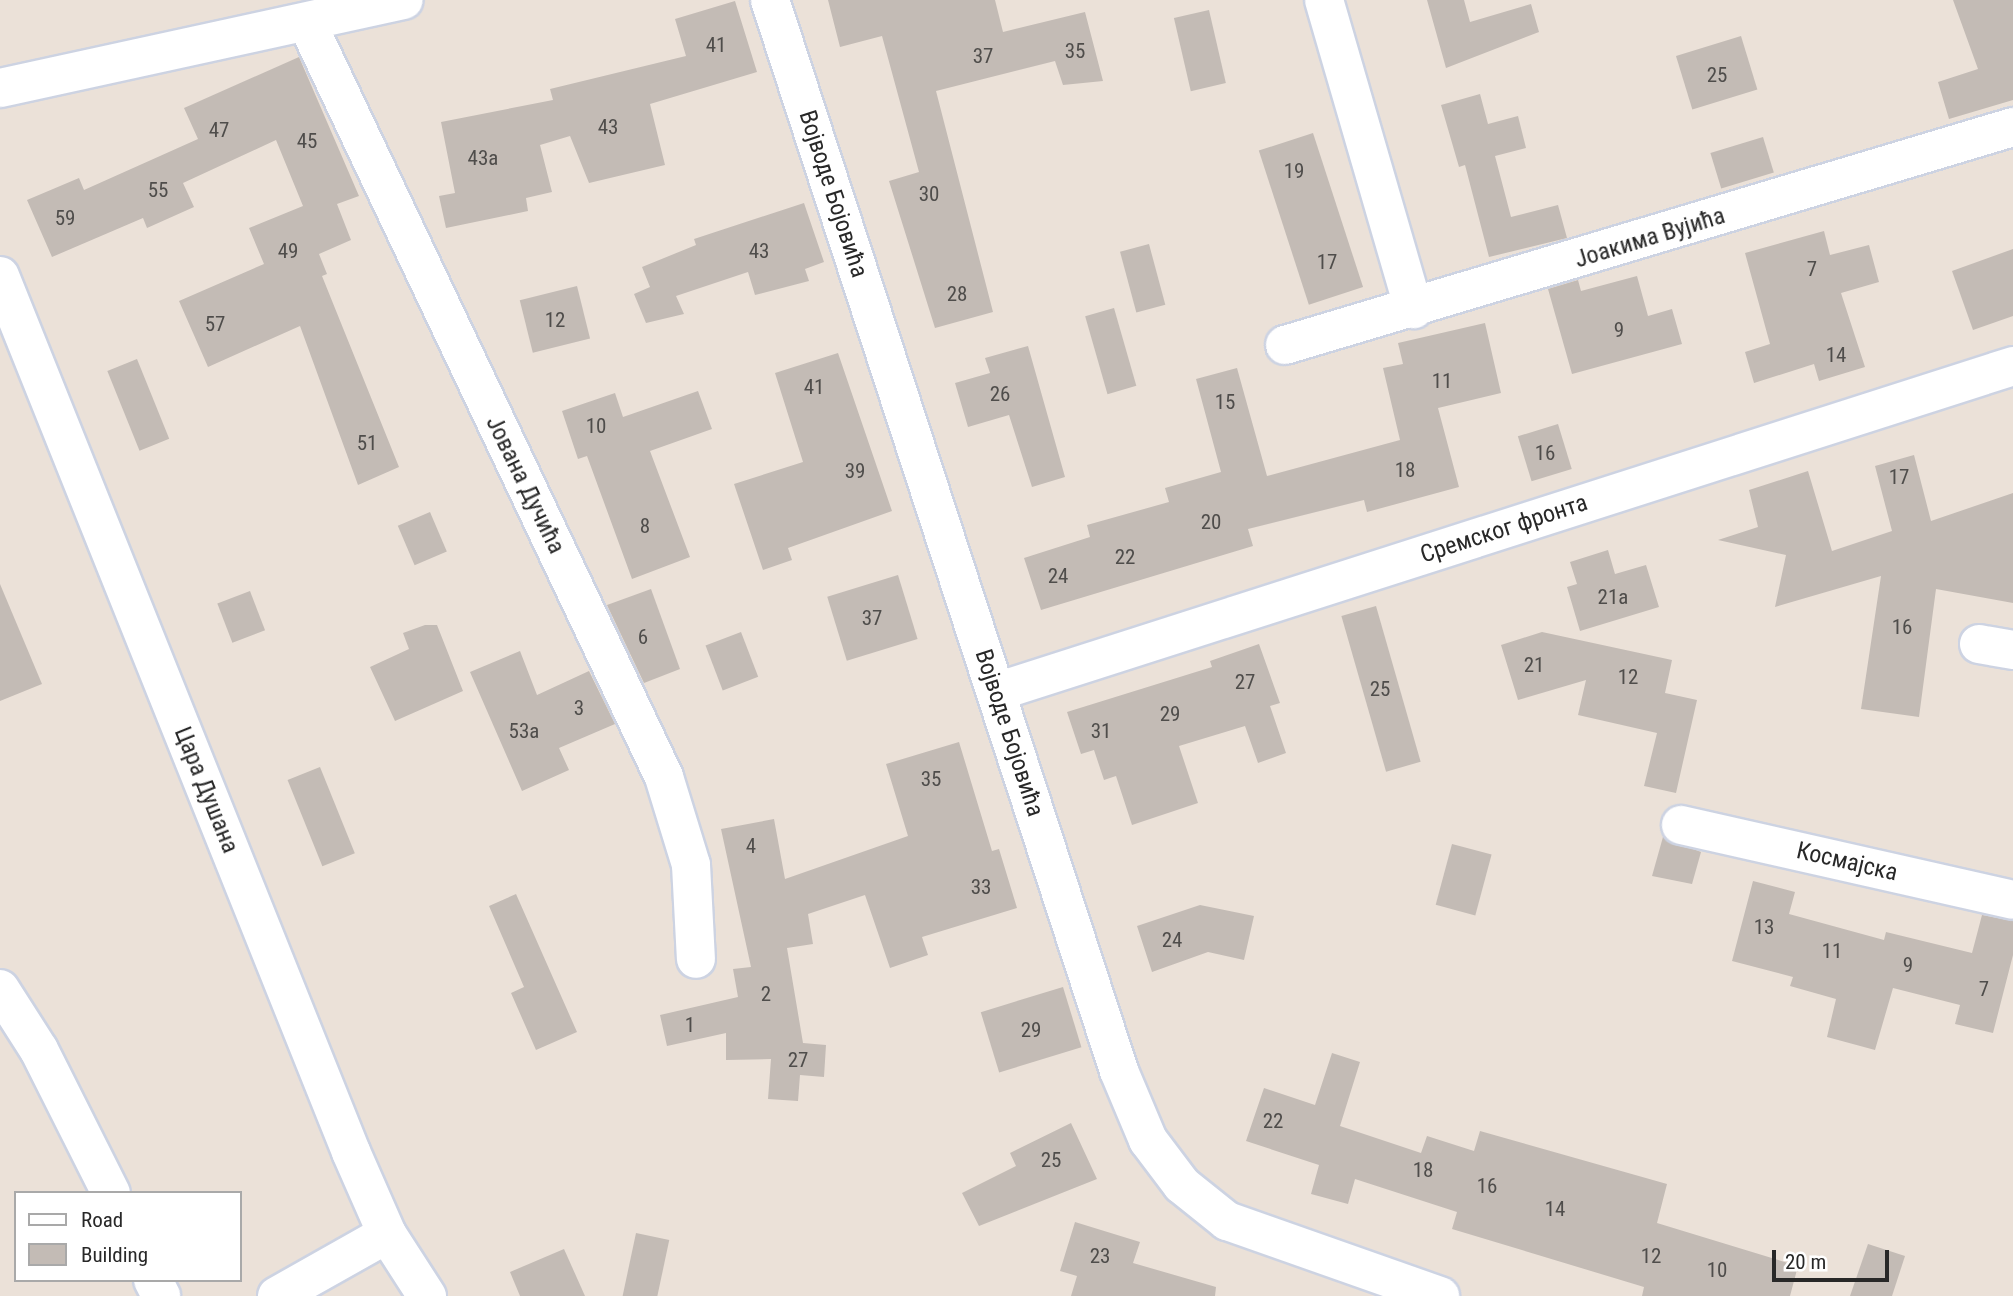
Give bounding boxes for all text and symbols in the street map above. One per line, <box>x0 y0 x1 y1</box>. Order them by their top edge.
house number: 41 <box>706 32 726 58</box>
house number: 35 <box>1065 38 1085 64</box>
house number: 37 <box>973 43 993 69</box>
house number: 25 <box>1707 62 1727 88</box>
street label: Војводе Бојовића <box>792 107 874 281</box>
house number: 43 <box>598 114 618 140</box>
house number: 47 <box>209 117 229 143</box>
house number: 45 <box>297 128 317 154</box>
house number: 43a <box>468 145 498 171</box>
house number: 19 <box>1284 158 1304 184</box>
house number: 55 <box>148 177 168 203</box>
house number: 30 <box>919 181 939 207</box>
street label: Јоакима Вујића <box>1571 201 1729 275</box>
house number: 59 <box>55 205 75 231</box>
house number: 49 <box>278 238 298 264</box>
house number: 43 <box>749 238 769 264</box>
house number: 17 <box>1317 249 1337 275</box>
house number: 7 <box>1807 256 1817 282</box>
house number: 28 <box>947 281 967 307</box>
house number: 12 <box>545 307 565 333</box>
house number: 57 <box>205 311 225 337</box>
house number: 9 <box>1614 317 1624 343</box>
house number: 14 <box>1826 342 1846 368</box>
house number: 11 <box>1432 368 1452 394</box>
house number: 41 <box>804 374 824 400</box>
house number: 26 <box>990 381 1010 407</box>
house number: 15 <box>1215 389 1235 415</box>
street label: Јована Дучића <box>479 412 571 558</box>
house number: 10 <box>586 413 606 439</box>
house number: 51 <box>357 430 377 456</box>
house number: 16 <box>1535 440 1555 466</box>
house number: 18 <box>1395 457 1415 483</box>
house number: 39 <box>845 458 865 484</box>
house number: 17 <box>1889 464 1909 490</box>
street label: Сремског фронта <box>1417 488 1591 570</box>
house number: 20 <box>1201 509 1221 535</box>
house number: 8 <box>640 513 650 539</box>
house number: 22 <box>1115 544 1135 570</box>
house number: 24 <box>1048 563 1068 589</box>
house number: 21a <box>1598 584 1628 610</box>
house number: 37 <box>862 605 882 631</box>
house number: 16 <box>1892 614 1912 640</box>
house number: 6 <box>638 624 648 650</box>
street label: Војводе Бојовића <box>968 646 1050 820</box>
house number: 21 <box>1524 652 1544 678</box>
house number: 12 <box>1618 664 1638 690</box>
house number: 27 <box>1235 669 1255 695</box>
house number: 25 <box>1370 676 1390 702</box>
house number: 3 <box>574 695 584 721</box>
house number: 29 <box>1160 701 1180 727</box>
house number: 53a <box>509 718 539 744</box>
house number: 31 <box>1091 718 1111 744</box>
street label: Цара Душана <box>168 723 244 857</box>
house number: 35 <box>921 766 941 792</box>
house number: 4 <box>746 833 756 859</box>
street label: Космајска <box>1794 836 1900 888</box>
house number: 33 <box>971 874 991 900</box>
house number: 13 <box>1754 914 1774 940</box>
house number: 24 <box>1162 927 1182 953</box>
house number: 11 <box>1822 938 1842 964</box>
house number: 9 <box>1903 952 1913 978</box>
house number: 7 <box>1979 976 1989 1002</box>
house number: 2 <box>761 981 771 1007</box>
house number: 1 <box>685 1012 695 1038</box>
house number: 29 <box>1021 1017 1041 1043</box>
house number: 27 <box>788 1047 808 1073</box>
house number: 22 <box>1263 1108 1283 1134</box>
house number: 25 <box>1041 1147 1061 1173</box>
house number: 18 <box>1413 1157 1433 1183</box>
house number: 16 <box>1477 1173 1497 1199</box>
legend <box>14 1191 242 1282</box>
house number: 14 <box>1545 1196 1565 1222</box>
text: Road <box>81 1208 123 1232</box>
scale bar <box>1775 1236 1892 1280</box>
text: Building <box>81 1243 148 1267</box>
house number: 23 <box>1090 1243 1110 1269</box>
house number: 12 <box>1641 1243 1661 1269</box>
text: 20 m <box>1785 1250 1826 1274</box>
house number: 10 <box>1707 1257 1727 1283</box>

